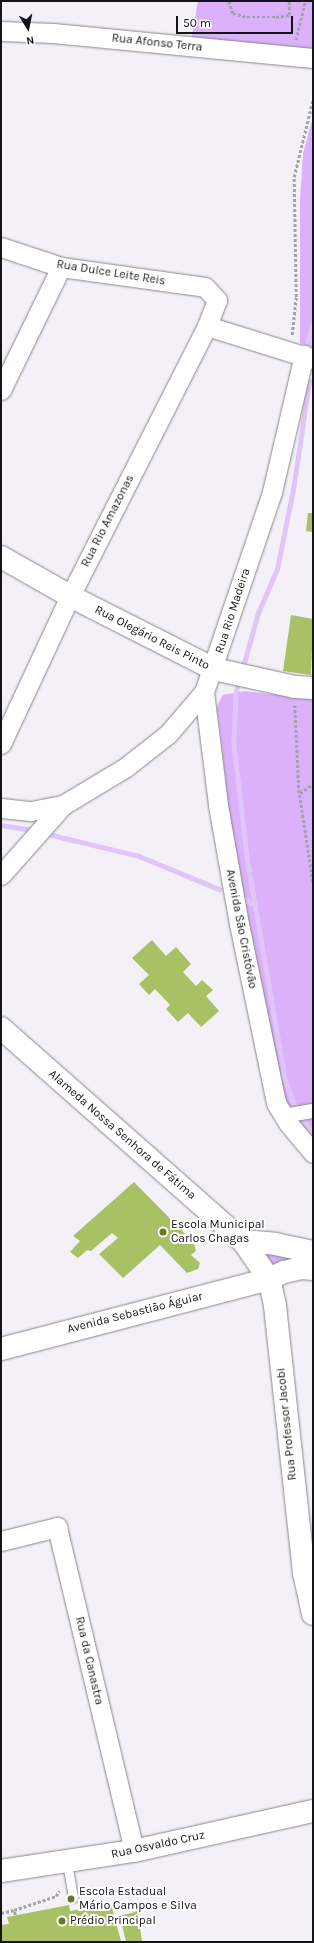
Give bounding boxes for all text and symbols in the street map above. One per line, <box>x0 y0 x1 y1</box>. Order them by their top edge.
north arrow <box>8 8 48 48</box>
scale bar <box>178 8 295 34</box>
text: 50 m <box>183 16 211 30</box>
street label: Rua Afonso Terra <box>111 31 203 55</box>
text: N <box>25 33 35 47</box>
street label: Rua Dulce Leite Reis <box>56 257 166 289</box>
street label: Rua Rio Amazonas <box>79 472 137 570</box>
street label: Rua Rio Madeira <box>212 566 254 656</box>
street label: Rua Olegário Reis Pinto <box>92 603 212 673</box>
street label: Avenida São Cristóvão <box>222 868 260 990</box>
street label: Alameda Nossa Senhora de Fátima <box>45 1067 199 1203</box>
place label: Escola Municipal Carlos Chagas <box>171 1218 265 1246</box>
marker: Escola Municipal Carlos Chagas <box>158 1227 168 1237</box>
street label: Avenida Sebastião Águiar <box>66 1289 204 1337</box>
street label: Rua Professor Jacobi <box>274 1367 300 1481</box>
street label: Rua da Canastra <box>72 1615 106 1707</box>
street label: Rua Osvaldo Cruz <box>110 1828 206 1862</box>
place label: Escola Estadual Mário Campos e Silva <box>79 1885 197 1913</box>
marker: Escola Estadual Mário Campos e Silva <box>66 1894 76 1904</box>
place label: Prédio Principal <box>70 1914 156 1928</box>
marker: Prédio Principal <box>57 1916 67 1926</box>

